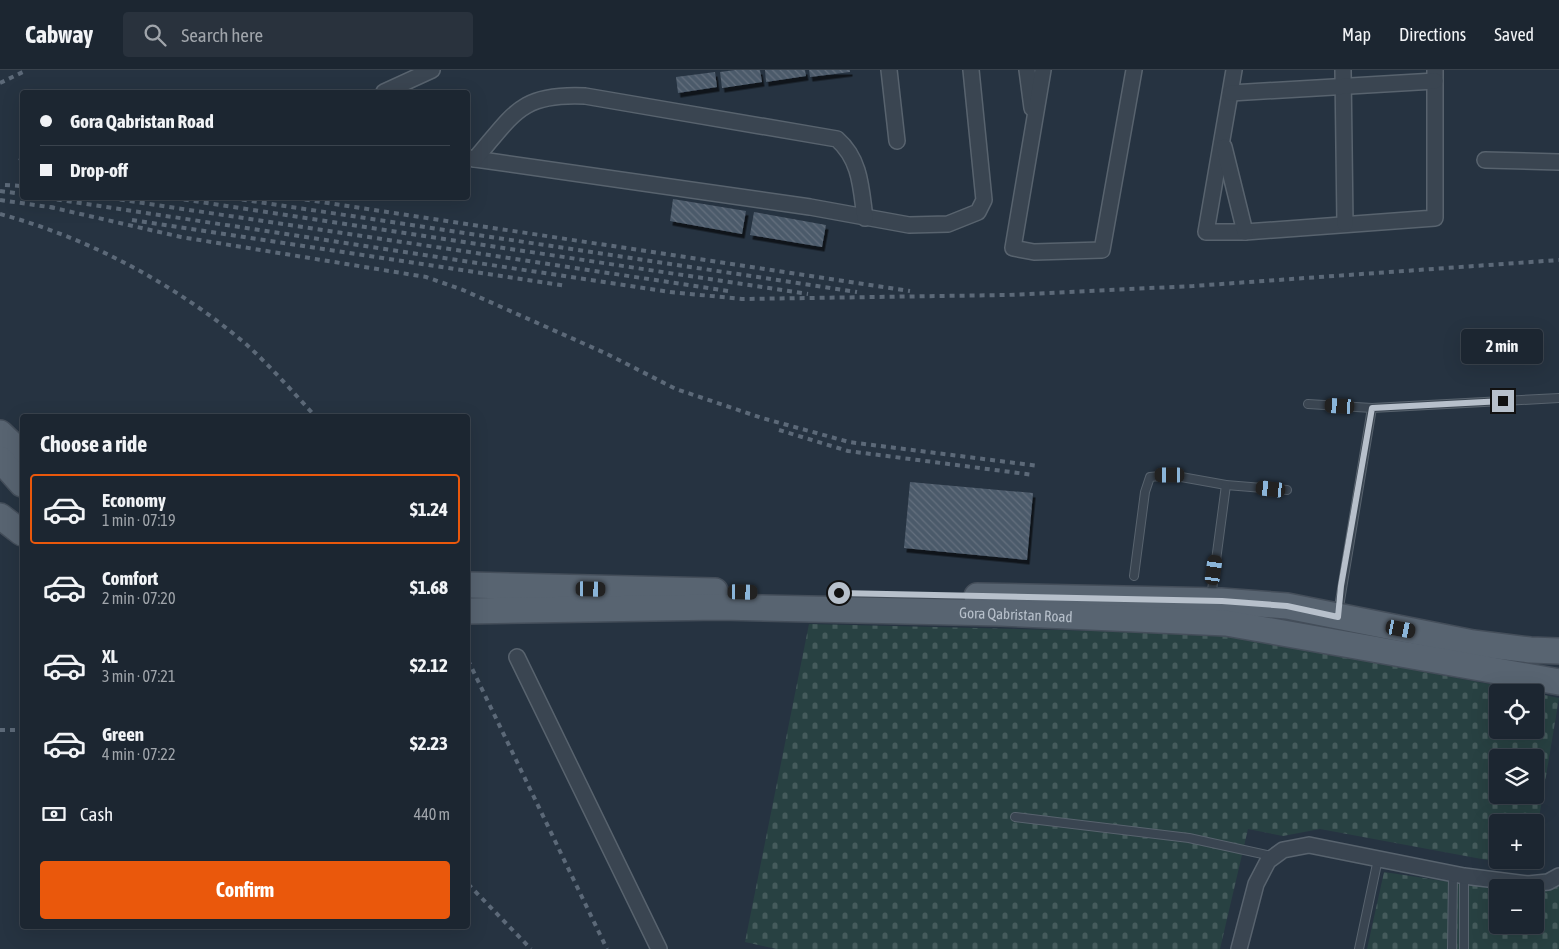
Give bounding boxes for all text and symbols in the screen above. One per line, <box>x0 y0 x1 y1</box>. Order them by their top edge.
search box <box>123 12 473 57</box>
text: Cabway <box>25 21 93 48</box>
icon: search <box>141 21 169 49</box>
text: Search here <box>181 24 263 46</box>
text: Map <box>1342 24 1371 45</box>
text: Directions <box>1399 24 1466 45</box>
text: Saved <box>1494 24 1534 45</box>
text: Gora Qabristan Road <box>70 110 214 132</box>
text: Drop-off <box>70 159 128 181</box>
callout: 2 min <box>1462 328 1544 364</box>
text: 2 min <box>1486 337 1518 355</box>
route end <box>1492 390 1514 412</box>
car <box>1324 398 1355 414</box>
text: Choose a ride <box>40 431 147 457</box>
car <box>1155 468 1185 483</box>
car <box>1255 480 1286 498</box>
icon: car <box>42 487 87 532</box>
text: Economy <box>102 489 166 511</box>
text: $1.24 <box>410 498 448 520</box>
text: 1 min · 07:19 <box>102 511 175 529</box>
car <box>1204 554 1223 586</box>
icon: car <box>42 565 87 610</box>
text: Comfort <box>102 567 158 589</box>
text: $1.68 <box>410 576 448 598</box>
car <box>575 581 606 597</box>
route start <box>828 582 850 604</box>
car <box>727 584 758 600</box>
text: 2 min · 07:20 <box>102 589 175 607</box>
street label: Gora Qabristan Road <box>959 604 1073 625</box>
car <box>1384 619 1417 639</box>
icon: car <box>42 643 87 688</box>
text: XL <box>102 645 118 667</box>
text: $2.12 <box>410 654 448 676</box>
text: 3 min · 07:21 <box>102 667 175 685</box>
map controls <box>1489 684 1544 934</box>
button: locate <box>1489 684 1544 739</box>
icon: car <box>42 721 87 766</box>
text: Green <box>102 723 144 745</box>
text: $2.23 <box>410 732 448 754</box>
text: 4 min · 07:22 <box>102 745 175 763</box>
button: layers <box>1489 749 1544 804</box>
icon: cash <box>40 800 68 828</box>
text: Cash <box>80 803 113 825</box>
text: 440 m <box>414 805 450 823</box>
button: + <box>1489 814 1544 869</box>
button: Confirm <box>40 861 450 919</box>
button: − <box>1489 879 1544 934</box>

